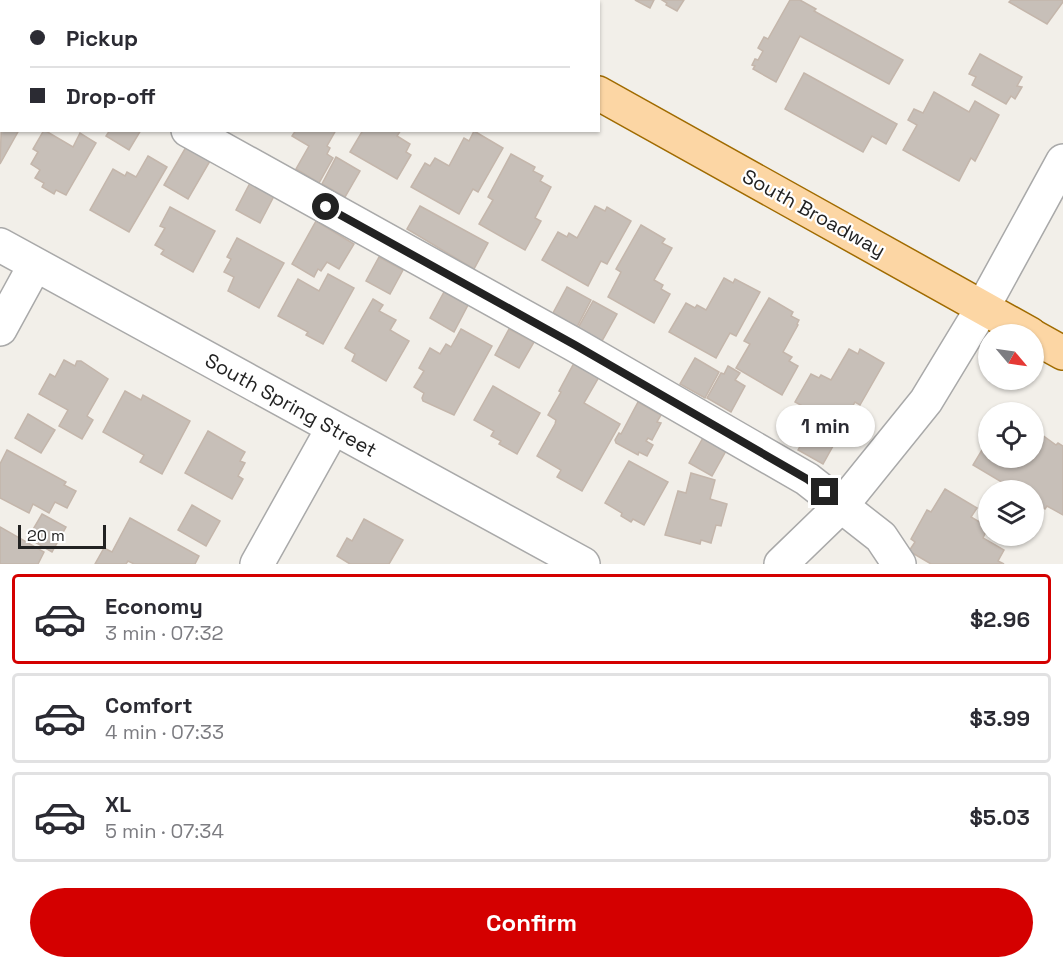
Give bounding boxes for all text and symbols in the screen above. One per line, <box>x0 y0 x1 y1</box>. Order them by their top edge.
text: Pickup <box>66 24 138 52</box>
text: Drop-off <box>66 82 156 110</box>
street label: South Broadway <box>738 163 890 263</box>
route start <box>312 193 339 220</box>
north arrow <box>978 324 1044 390</box>
map controls <box>978 324 1044 546</box>
street label: South Spring Street <box>201 347 381 463</box>
button: locate <box>978 402 1044 468</box>
callout: 1 min <box>776 405 874 447</box>
text: 1 min <box>801 413 850 439</box>
route end <box>811 478 838 505</box>
button: layers <box>978 480 1044 546</box>
scale bar <box>18 522 106 550</box>
text: 20 m <box>27 525 65 546</box>
icon: car <box>33 592 87 646</box>
text: Economy <box>105 592 203 620</box>
text: $2.96 <box>970 605 1030 633</box>
text: 3 min · 07:32 <box>105 620 224 646</box>
icon: car <box>33 691 87 745</box>
text: Comfort <box>105 691 193 719</box>
text: $3.99 <box>970 704 1030 732</box>
text: 4 min · 07:33 <box>105 719 224 745</box>
icon: car <box>33 790 87 844</box>
text: XL <box>105 790 131 818</box>
text: $5.03 <box>970 803 1030 831</box>
text: 5 min · 07:34 <box>105 818 224 844</box>
button: Confirm <box>30 888 1033 957</box>

